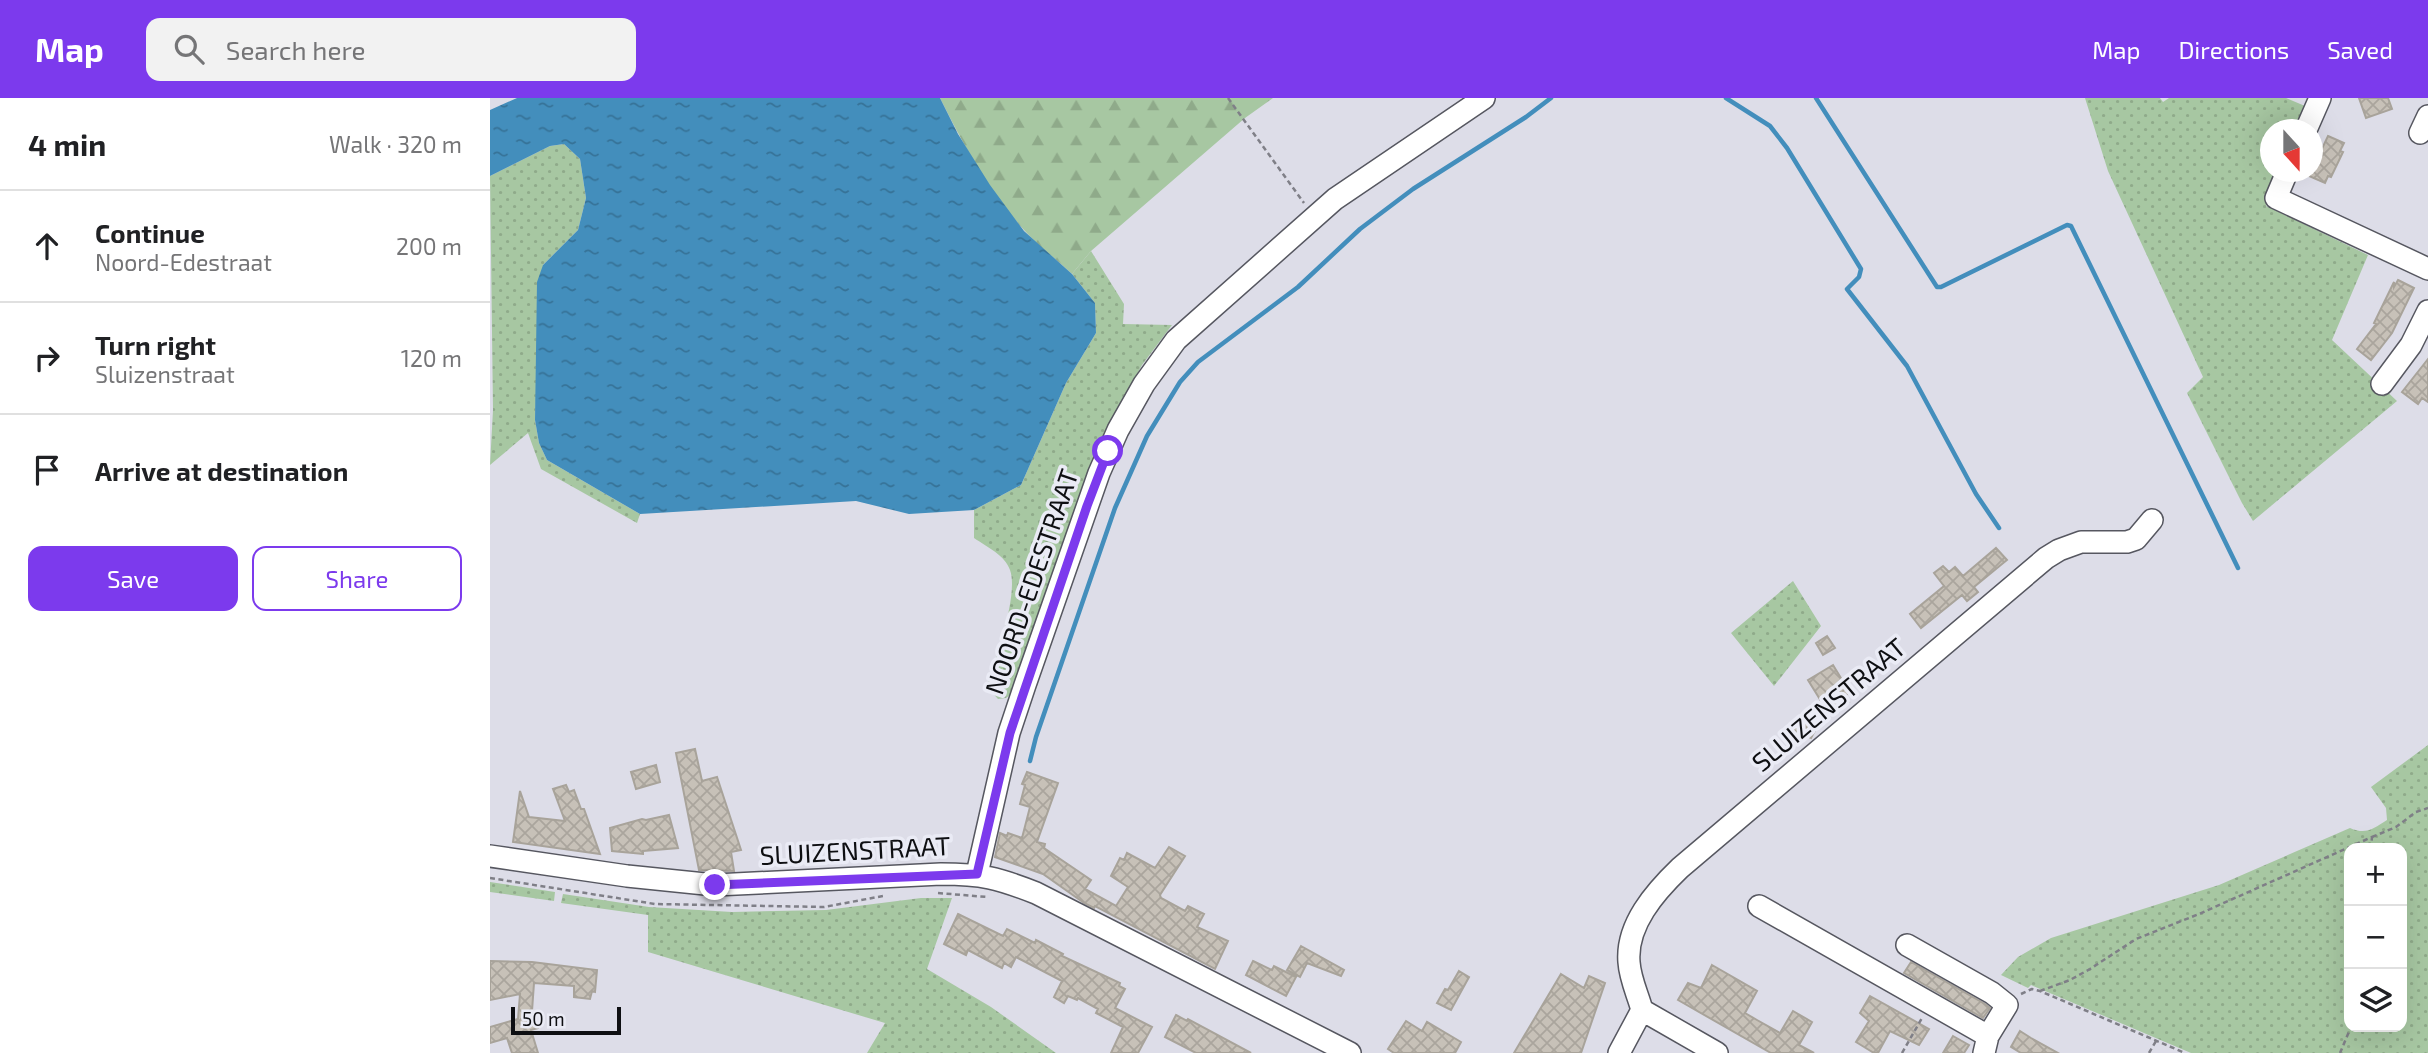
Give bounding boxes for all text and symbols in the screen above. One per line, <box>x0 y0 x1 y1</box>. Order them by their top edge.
search box <box>146 18 636 81</box>
text: Map <box>35 29 104 69</box>
icon: search <box>170 30 208 68</box>
text: Search here <box>226 34 365 65</box>
text: Map <box>2092 35 2140 64</box>
text: Directions <box>2178 35 2289 64</box>
text: Saved <box>2327 35 2393 64</box>
north arrow <box>2260 119 2323 182</box>
text: 4 min <box>28 126 106 162</box>
text: Walk · 320 m <box>329 130 462 158</box>
text: Continue <box>95 217 205 248</box>
icon: ahead <box>28 227 66 265</box>
text: 200 m <box>396 232 462 260</box>
text: Noord-Edestraat <box>95 248 272 276</box>
text: Turn right <box>95 329 216 360</box>
icon: right <box>28 339 66 377</box>
text: 120 m <box>401 344 462 372</box>
text: Sluizenstraat <box>95 360 235 388</box>
route start <box>1092 435 1123 466</box>
icon: arrive <box>28 451 66 489</box>
text: Arrive at destination <box>95 455 348 486</box>
street label: NOORD-EDESTRAAT <box>977 465 1084 698</box>
button: Save <box>28 546 238 611</box>
button: Share <box>252 546 462 611</box>
street label: SLUIZENSTRAAT <box>1745 631 1911 777</box>
street label: SLUIZENSTRAAT <box>759 829 951 870</box>
map controls <box>2344 843 2407 1032</box>
button: + <box>2344 843 2407 906</box>
route end <box>699 869 730 900</box>
button: − <box>2344 906 2407 969</box>
button: layers <box>2344 969 2407 1032</box>
scale bar <box>511 1004 621 1036</box>
text: 50 m <box>522 1007 565 1030</box>

